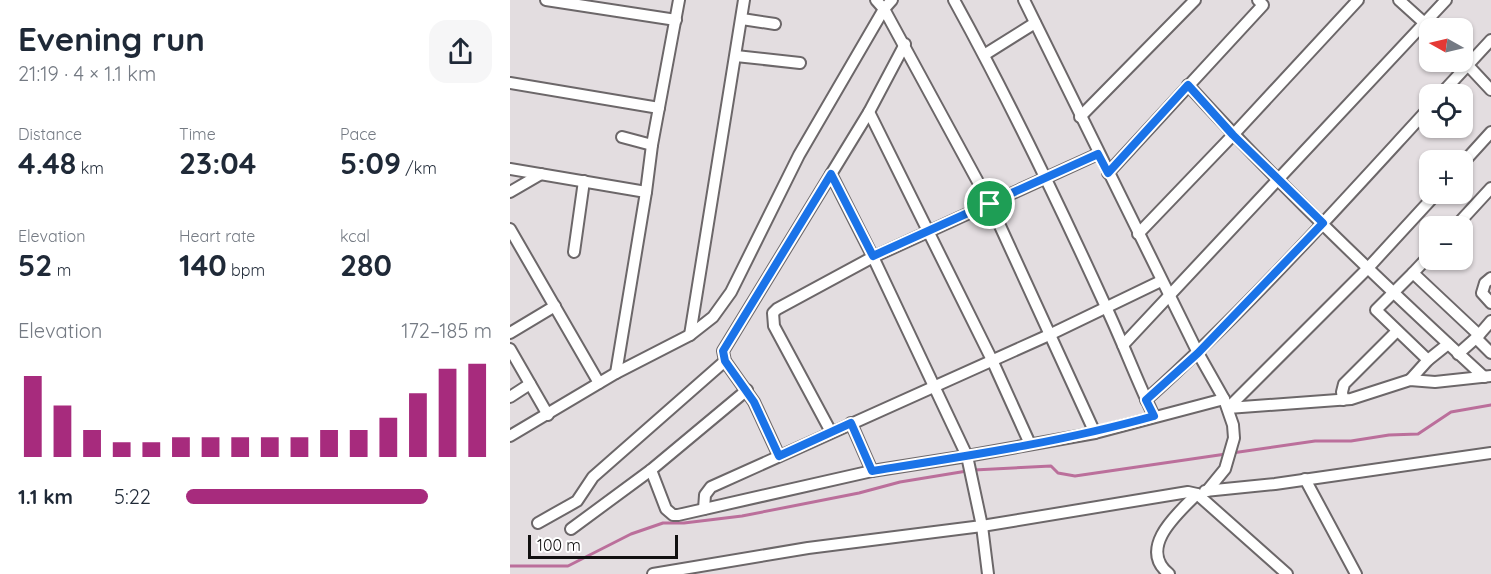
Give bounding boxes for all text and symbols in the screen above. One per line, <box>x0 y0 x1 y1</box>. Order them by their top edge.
text: Evening run <box>18 18 205 59</box>
north arrow <box>1419 18 1473 72</box>
map controls <box>1419 18 1473 270</box>
button: share <box>429 20 492 83</box>
text: 21:19 · 4 × 1.1 km <box>18 61 156 86</box>
button: locate <box>1419 84 1473 138</box>
text: Distance <box>18 124 82 144</box>
text: Time <box>179 124 216 144</box>
text: Pace <box>340 124 376 144</box>
text: 4.48 <box>18 144 76 182</box>
text: 23:04 <box>179 144 256 182</box>
text: 5:09 <box>340 144 401 182</box>
button: + <box>1419 150 1473 204</box>
text: km <box>76 158 104 178</box>
text: /km <box>401 158 437 178</box>
pin <box>964 178 1015 229</box>
icon: arrive <box>973 187 1006 220</box>
button: − <box>1419 216 1473 270</box>
text: Elevation <box>18 226 85 246</box>
text: Heart rate <box>179 226 255 246</box>
text: kcal <box>340 226 370 246</box>
text: 52 <box>18 246 52 284</box>
text: 140 <box>179 246 227 284</box>
text: 280 <box>340 246 392 284</box>
text: m <box>52 260 71 280</box>
text: bpm <box>227 260 265 280</box>
text: Elevation <box>18 318 102 343</box>
text: 172–185 m <box>401 318 492 343</box>
text: 1.1 km <box>18 484 73 509</box>
text: 5:22 <box>114 484 151 509</box>
scale bar <box>528 532 678 560</box>
text: 100 m <box>537 535 581 555</box>

